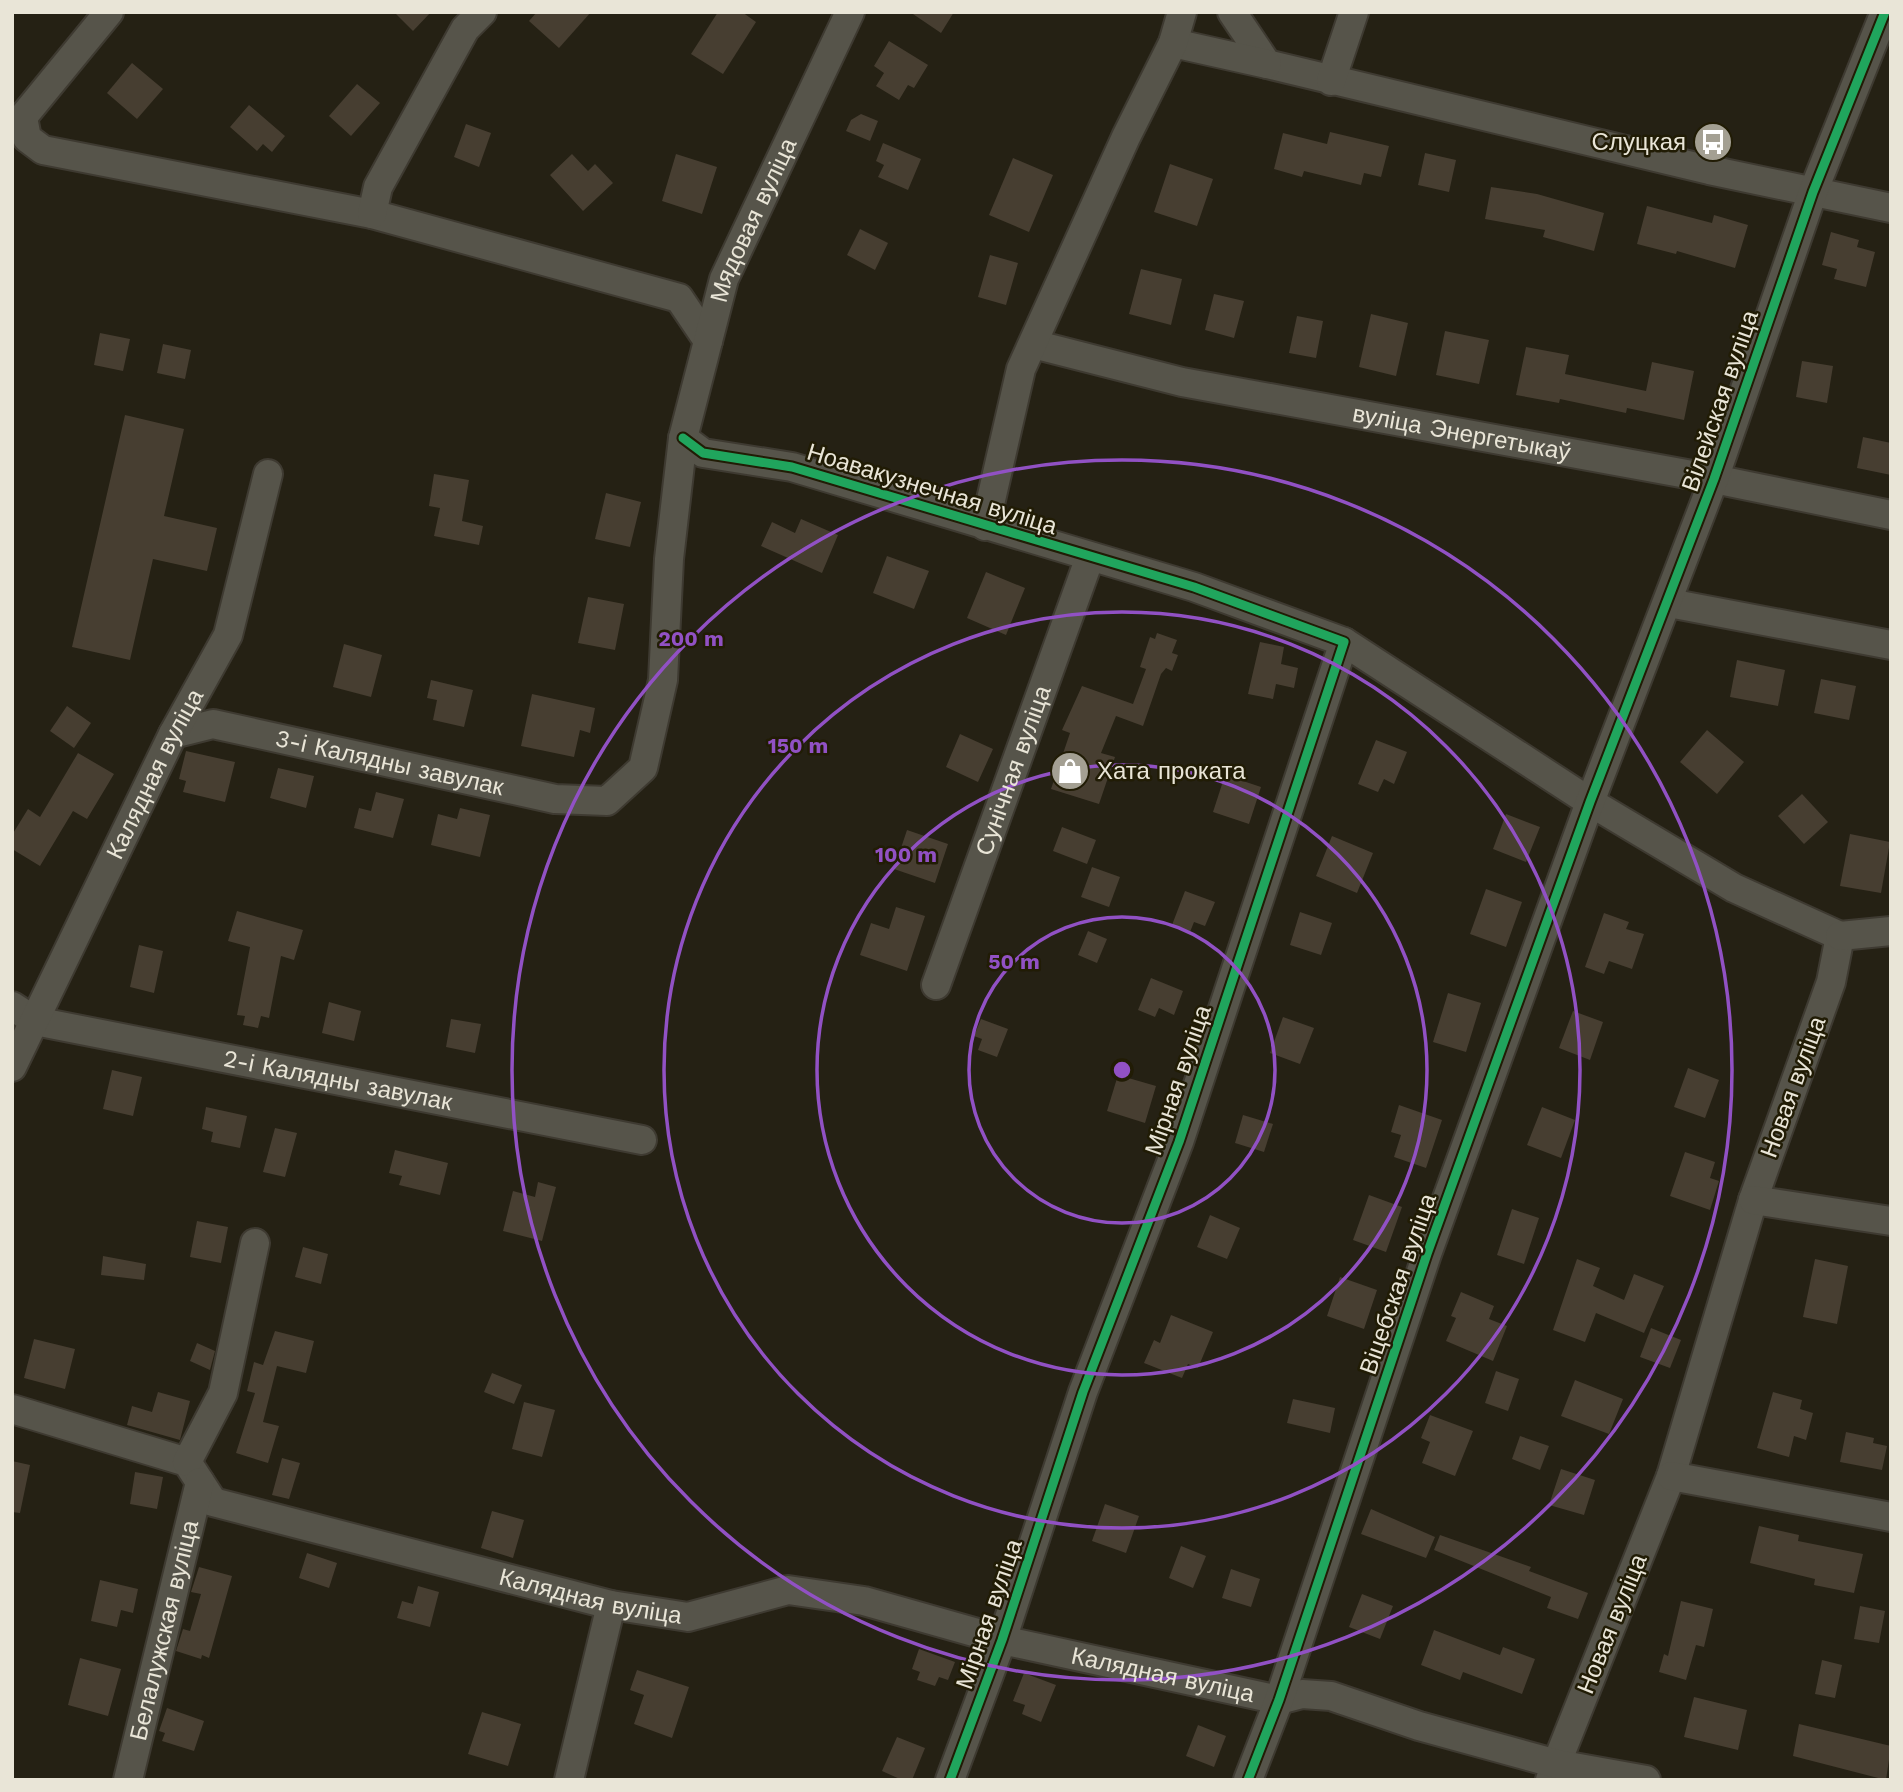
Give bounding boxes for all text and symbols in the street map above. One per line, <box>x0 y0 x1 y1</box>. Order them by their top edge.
bus stop icon: Слуцкая <box>1692 121 1734 163</box>
place label: Слуцкая <box>1592 128 1686 156</box>
street label: Мядовая вуліца <box>705 133 803 305</box>
street label: Вілейская вуліца <box>1676 306 1764 495</box>
street label: вуліца Энергетыкаў <box>1350 399 1573 467</box>
street label: Ноавакузнечная вуліца <box>804 438 1061 541</box>
text: 200 m <box>658 626 724 651</box>
street label: Сунічная вуліца <box>970 681 1057 859</box>
street label: Калядная вуліца <box>101 684 209 863</box>
street label: 3-і Калядны завулак <box>273 724 507 801</box>
text: 150 m <box>768 733 828 758</box>
shop icon: Хата проката <box>1049 750 1091 792</box>
place label: Хата проката <box>1097 757 1246 785</box>
text: 100 m <box>875 842 937 867</box>
text: 50 m <box>988 949 1040 974</box>
street label: Мірная вуліца <box>1139 1001 1217 1159</box>
street label: Новая вуліца <box>1755 1012 1832 1161</box>
street label: 2-і Калядны завулак <box>221 1044 455 1117</box>
centre of rings <box>1110 1058 1134 1082</box>
street label: Віцебская вуліца <box>1354 1189 1442 1378</box>
street label: Белалужская вуліца <box>124 1517 204 1743</box>
street label: Мірная вуліца <box>950 1535 1028 1693</box>
street label: Новая вуліца <box>1571 1550 1653 1698</box>
street label: Калядная вуліца <box>496 1563 684 1630</box>
street label: Калядная вуліца <box>1069 1641 1258 1708</box>

